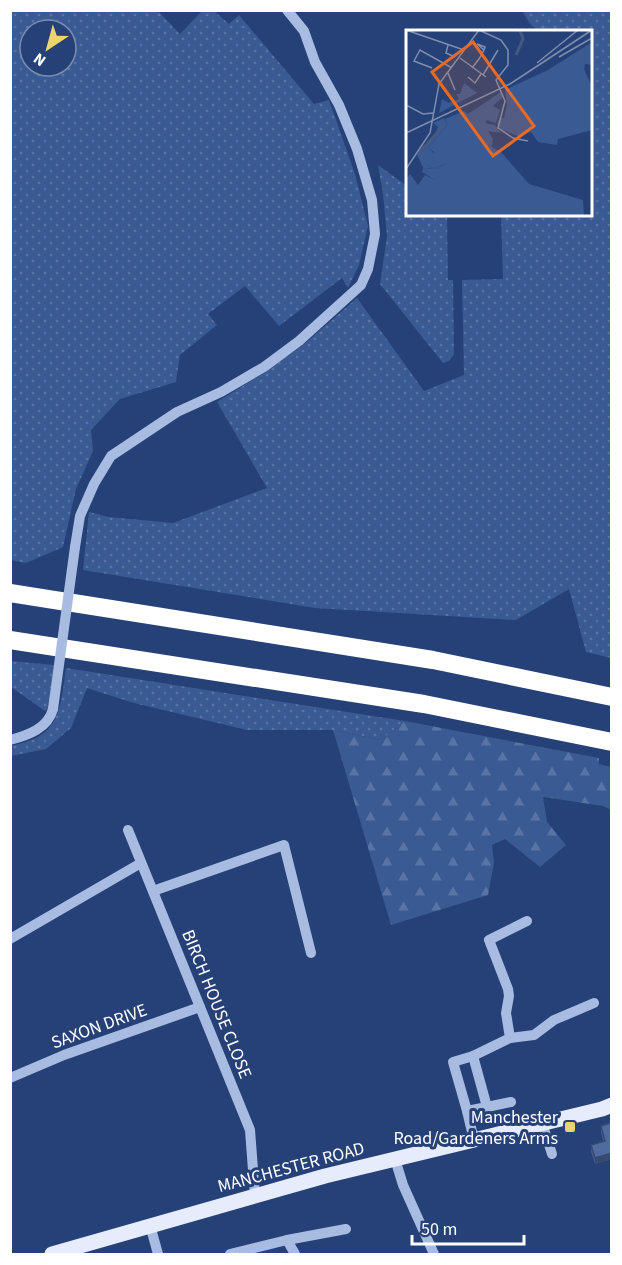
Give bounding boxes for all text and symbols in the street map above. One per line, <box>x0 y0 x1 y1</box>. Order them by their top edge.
north arrow <box>18 18 78 78</box>
inset map <box>406 30 592 216</box>
text: N <box>29 47 51 71</box>
street label: BIRCH HOUSE CLOSE <box>175 926 258 1082</box>
street label: SAXON DRIVE <box>48 998 151 1055</box>
place label: Manchester Road/Gardeners Arms <box>394 1105 559 1151</box>
marker: Manchester Road/Gardeners Arms <box>563 1120 577 1134</box>
street label: MANCHESTER ROAD <box>215 1136 367 1199</box>
scale bar <box>412 1208 524 1246</box>
text: 50 m <box>421 1217 457 1242</box>

